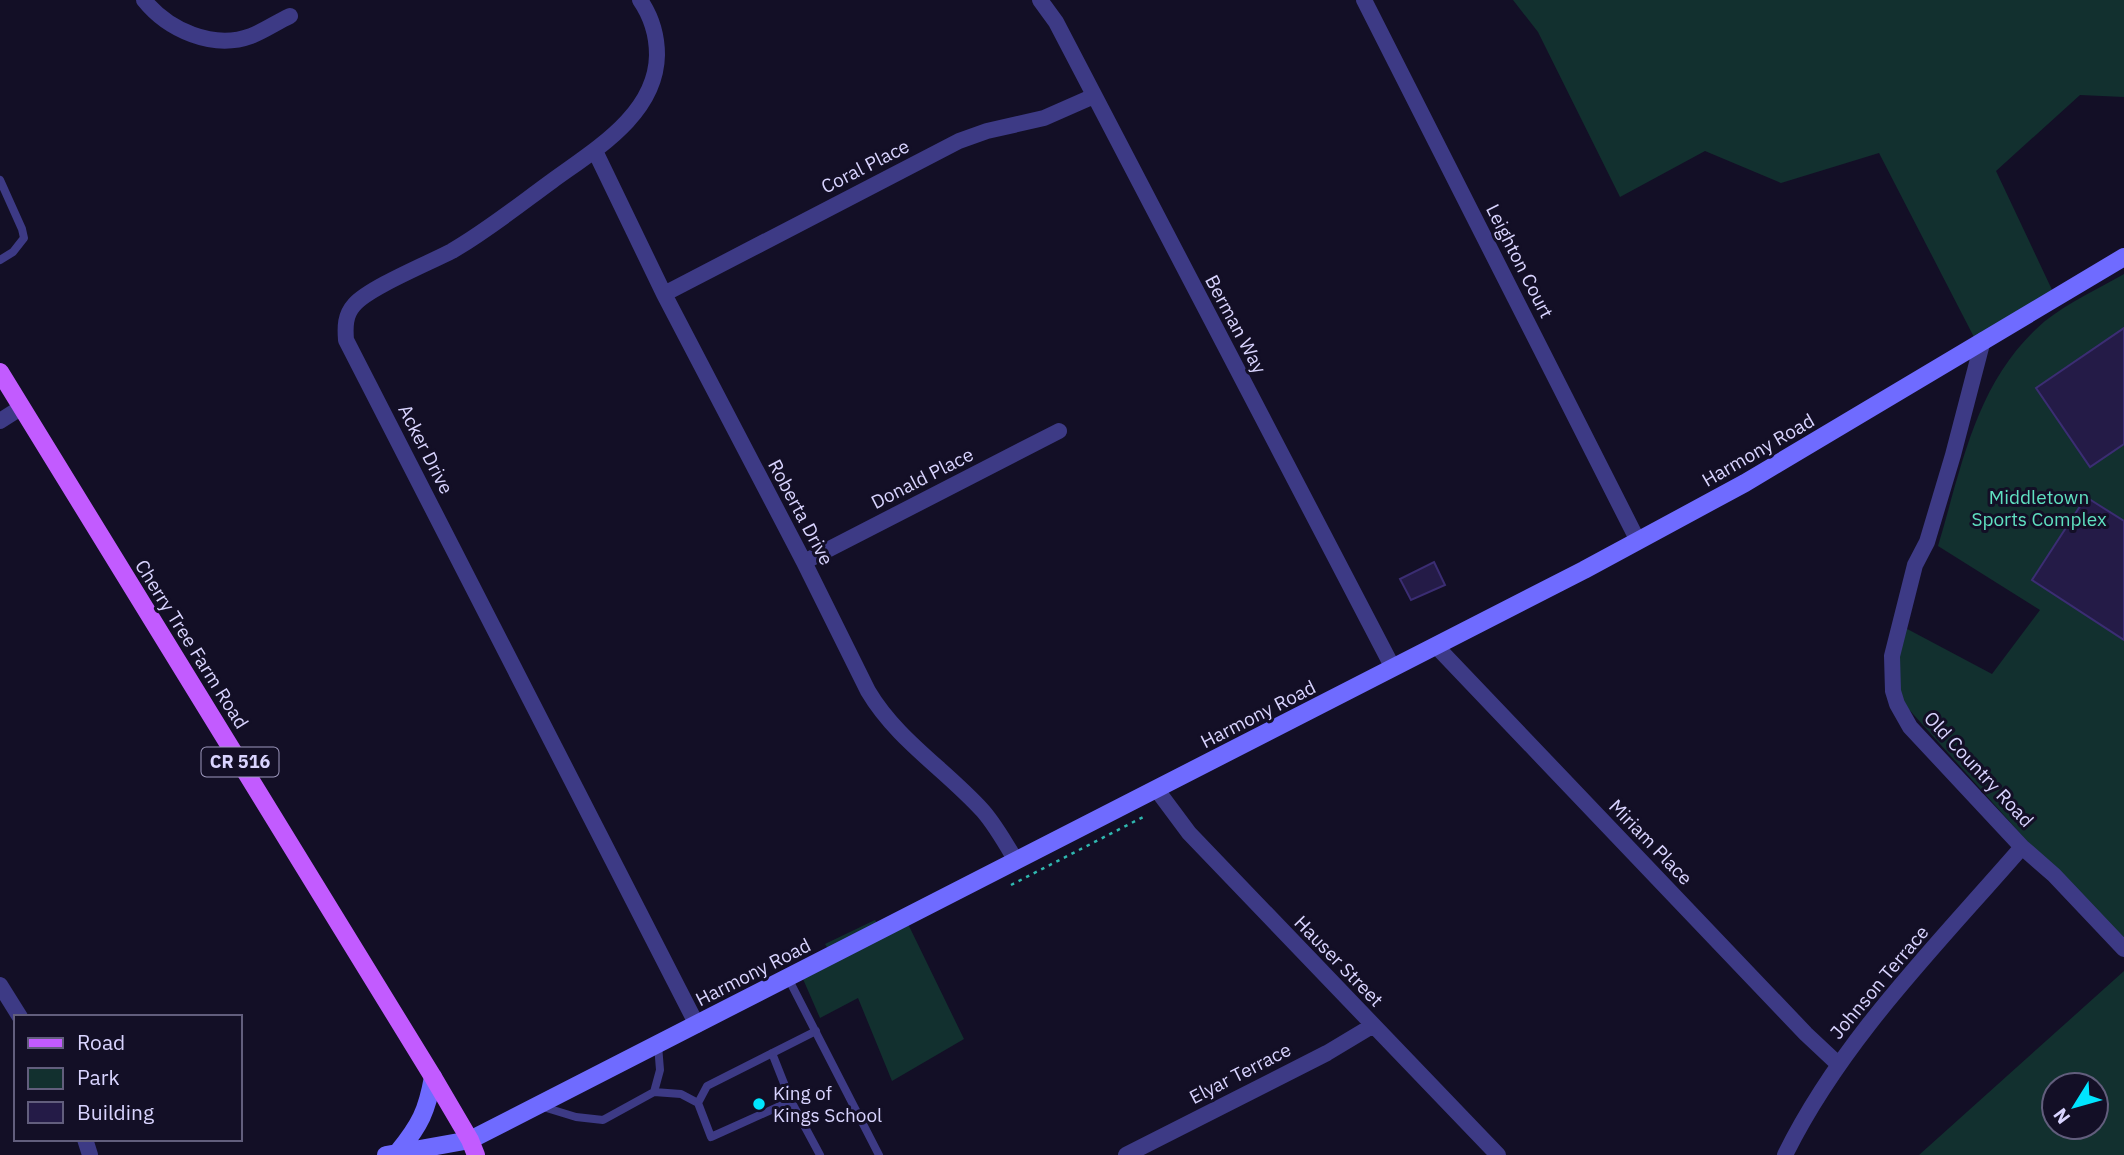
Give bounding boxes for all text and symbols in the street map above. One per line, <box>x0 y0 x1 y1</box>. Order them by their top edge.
street label: Coral Place <box>817 134 913 198</box>
street label: Leighton Court <box>1481 200 1559 322</box>
street label: Berman Way <box>1200 271 1272 378</box>
street label: Acker Drive <box>393 400 459 498</box>
street label: Harmony Road <box>1697 408 1819 492</box>
street label: Donald Place <box>867 442 977 514</box>
street label: Roberta Drive <box>763 455 839 569</box>
park label: Middletown Sports Complex <box>1971 485 2107 531</box>
street label: Cherry Tree Farm Road <box>130 555 254 733</box>
street label: Harmony Road <box>1196 675 1320 753</box>
street label: Old Country Road <box>1919 706 2039 832</box>
road number: CR 516 <box>202 748 278 776</box>
street label: Miriam Place <box>1604 794 1698 890</box>
street label: Hauser Street <box>1290 910 1388 1012</box>
street label: Johnson Terrace <box>1824 920 1934 1044</box>
street label: Harmony Road <box>691 933 815 1011</box>
legend <box>14 1015 242 1141</box>
text: Road <box>77 1028 125 1056</box>
street label: Elyar Terrace <box>1185 1037 1295 1109</box>
text: Park <box>77 1063 120 1091</box>
north arrow <box>2040 1071 2110 1141</box>
place label: King of Kings School <box>773 1081 882 1127</box>
marker: King of Kings School <box>751 1096 767 1112</box>
text: Building <box>77 1098 154 1126</box>
text: N <box>2048 1104 2075 1129</box>

